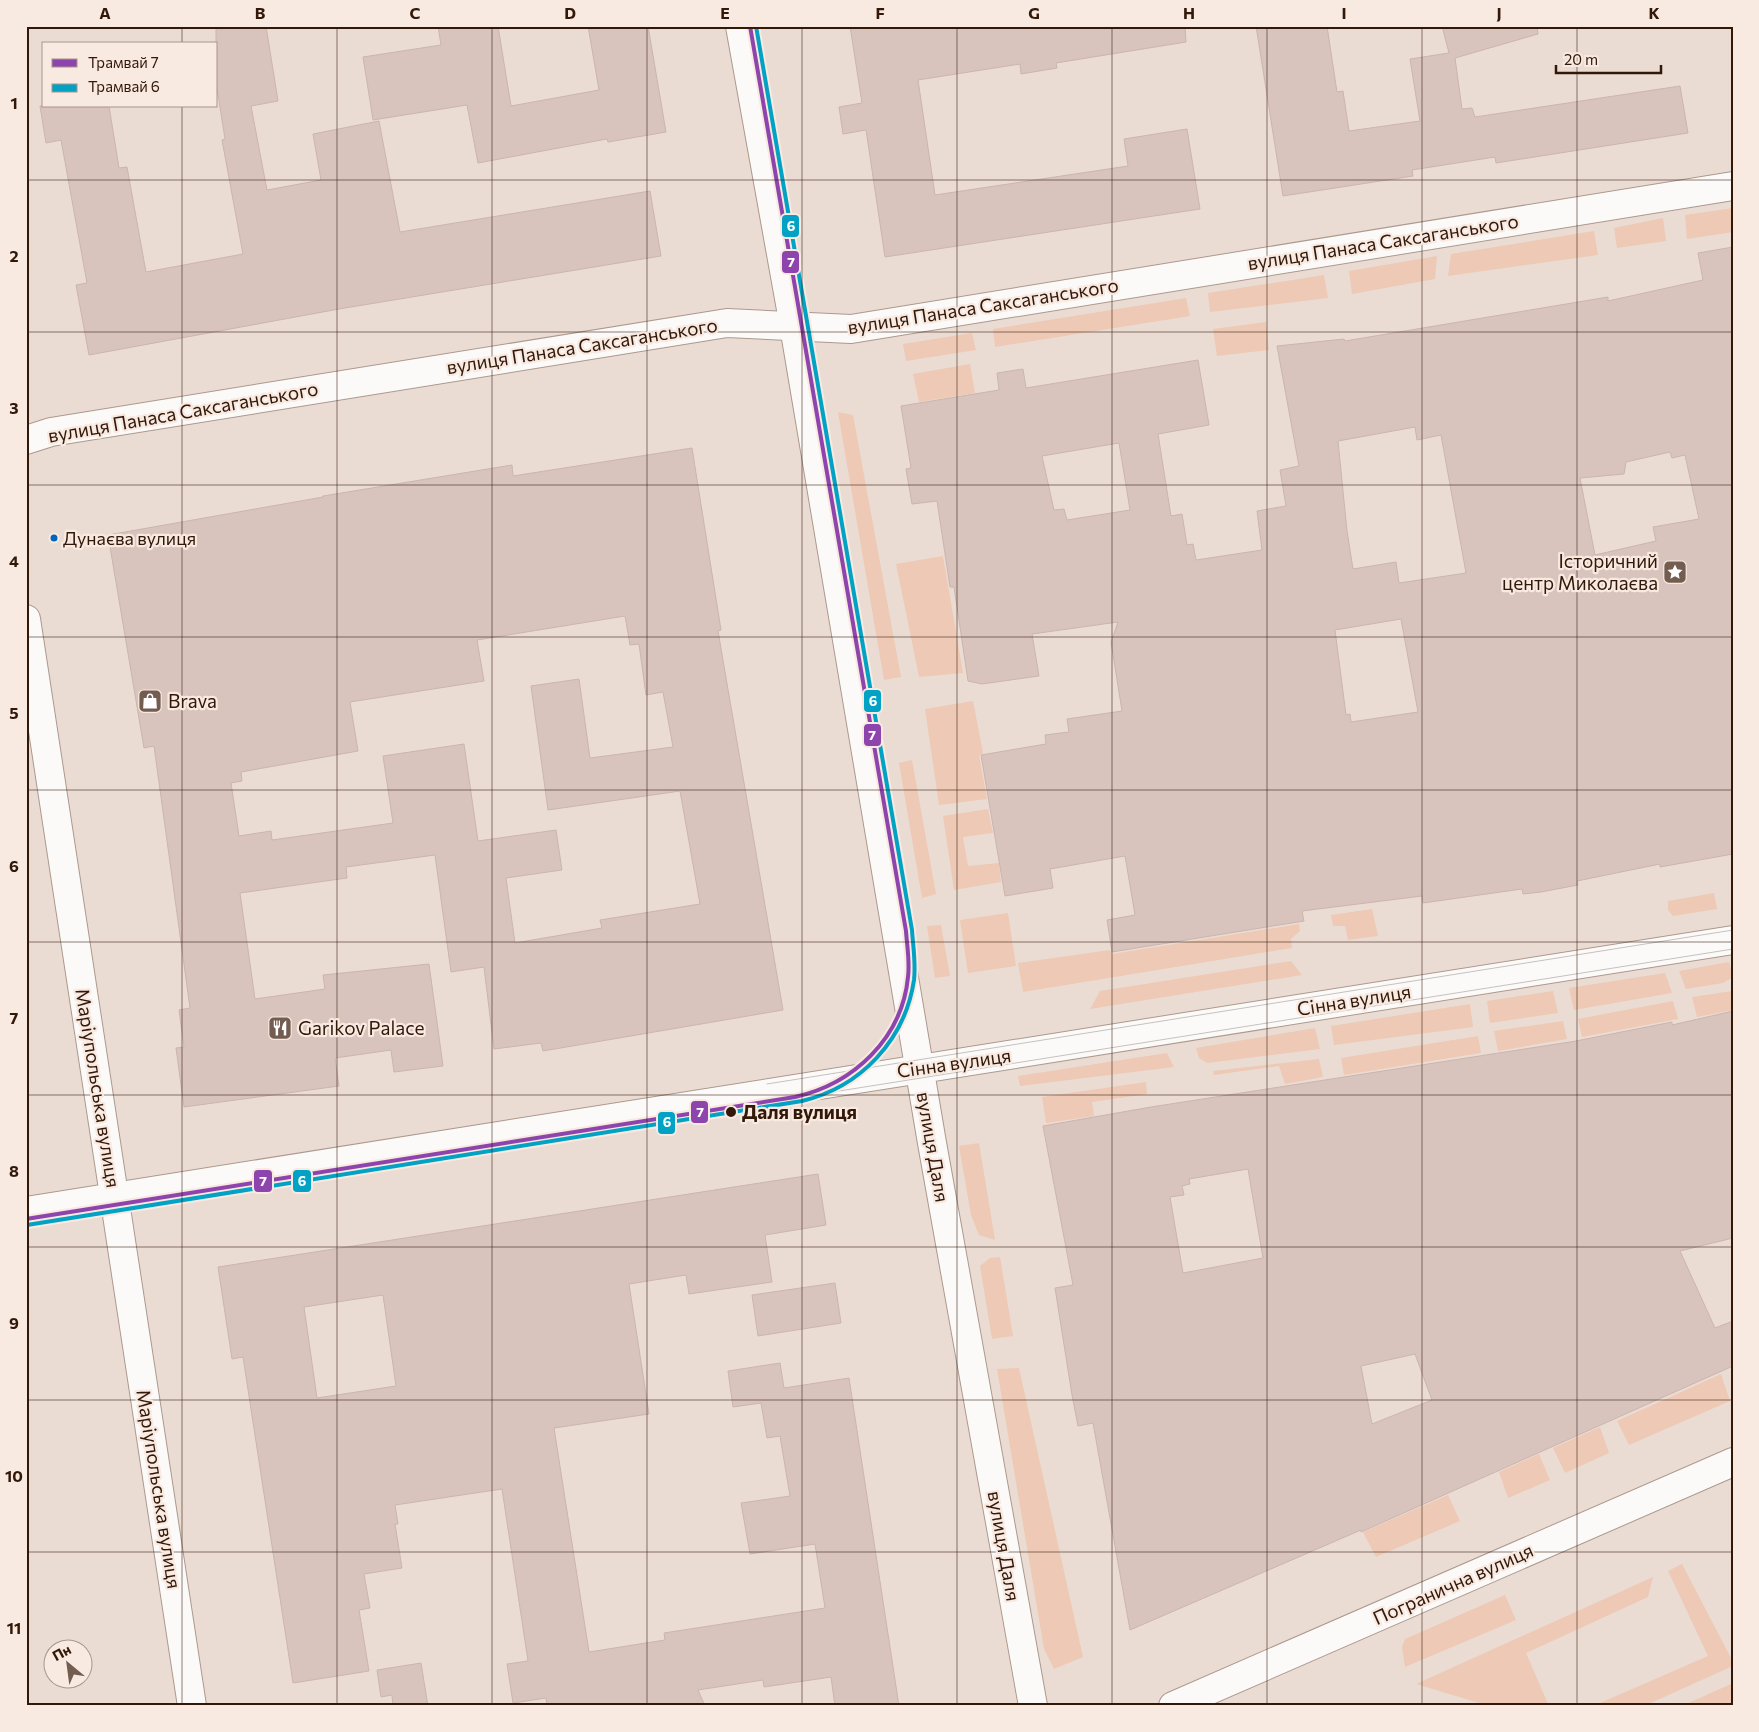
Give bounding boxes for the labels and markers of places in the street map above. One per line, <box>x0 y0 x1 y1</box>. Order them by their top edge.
place label: Дунаєва вулиця <box>63 527 196 549</box>
marker: Дунаєва вулиця <box>49 533 59 543</box>
place label: Історичний центр Миколаєва <box>1502 549 1658 594</box>
place icon: Історичний центр Миколаєва <box>1662 559 1688 585</box>
shop icon: Brava <box>137 688 163 714</box>
place label: Brava <box>168 689 217 712</box>
restaurant icon: Garikov Palace <box>267 1015 293 1041</box>
place label: Garikov Palace <box>298 1016 425 1039</box>
place label: Даля вулиця <box>742 1100 857 1123</box>
marker: Даля вулиця <box>724 1105 738 1119</box>

